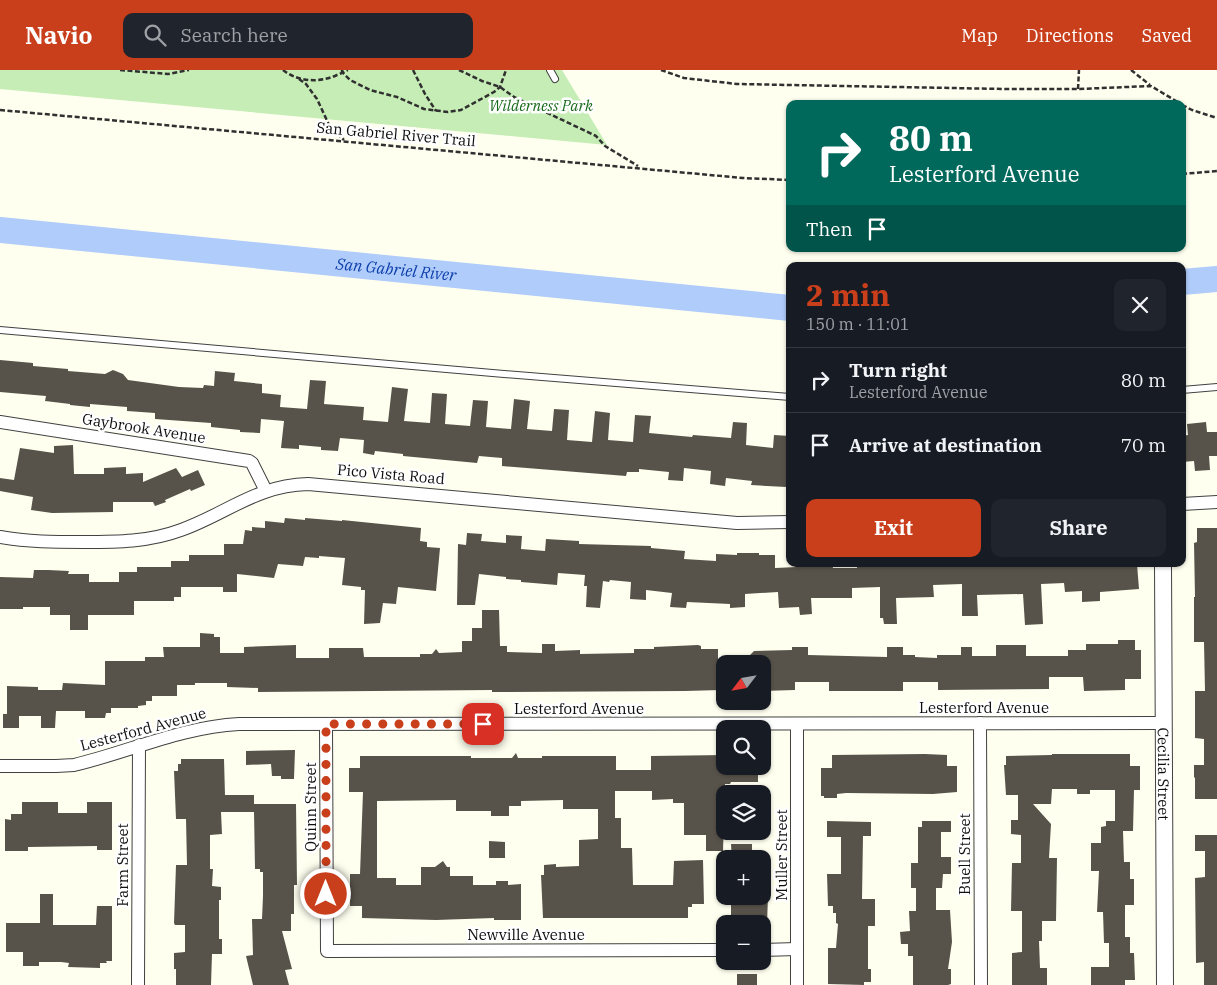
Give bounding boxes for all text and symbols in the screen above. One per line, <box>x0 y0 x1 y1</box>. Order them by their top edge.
search box <box>123 13 473 58</box>
text: Navio <box>25 19 93 51</box>
icon: search <box>141 21 169 49</box>
text: Search here <box>181 23 288 47</box>
text: Map <box>961 24 998 47</box>
text: Directions <box>1026 24 1114 47</box>
text: Saved <box>1142 24 1192 47</box>
park label: Wilderness Park <box>489 96 593 115</box>
text: 80 m <box>889 115 973 161</box>
street label: San Gabriel River Trail <box>316 118 476 150</box>
icon: right <box>806 120 871 185</box>
text: Lesterford Avenue <box>889 159 1079 188</box>
icon: arrive <box>863 215 891 243</box>
text: Then <box>806 217 853 241</box>
water label: San Gabriel River <box>334 253 458 285</box>
text: 2 min <box>806 275 890 314</box>
button: close <box>1114 279 1166 331</box>
text: 150 m · 11:01 <box>806 314 909 334</box>
text: Turn right <box>849 358 947 382</box>
icon: right <box>806 366 834 394</box>
text: 80 m <box>1121 368 1166 392</box>
text: Lesterford Avenue <box>849 382 988 402</box>
street label: Gaybrook Avenue <box>81 409 207 447</box>
icon: arrive <box>806 431 834 459</box>
text: Arrive at destination <box>849 433 1042 457</box>
text: 70 m <box>1121 433 1166 457</box>
street label: Pico Vista Road <box>336 460 446 488</box>
button: Exit <box>806 499 981 557</box>
button: Share <box>991 499 1166 557</box>
north arrow <box>716 655 771 710</box>
map controls <box>716 655 771 970</box>
street label: Lesterford Avenue <box>919 698 1049 717</box>
street label: Lesterford Avenue <box>514 699 644 718</box>
street label: Lesterford Avenue <box>78 703 208 755</box>
pin <box>462 703 504 745</box>
icon: arrive <box>469 710 497 738</box>
button: search <box>716 720 771 775</box>
street label: Cecilia Street <box>1154 727 1174 821</box>
street label: Quinn Street <box>301 762 320 852</box>
button: layers <box>716 785 771 840</box>
street label: Muller Street <box>772 809 791 901</box>
street label: Buell Street <box>955 813 974 895</box>
street label: Farm Street <box>113 823 132 907</box>
button: + <box>716 850 771 905</box>
position arrow <box>299 867 351 919</box>
button: − <box>716 915 771 970</box>
street label: Newville Avenue <box>467 925 585 944</box>

